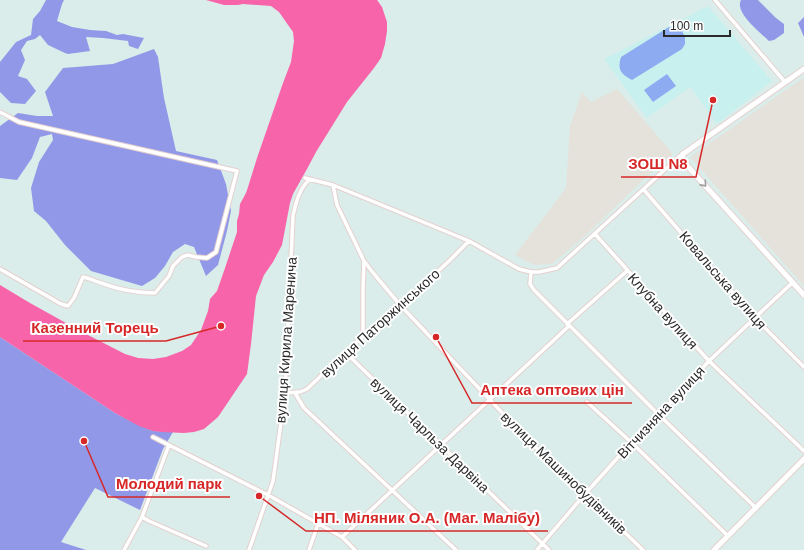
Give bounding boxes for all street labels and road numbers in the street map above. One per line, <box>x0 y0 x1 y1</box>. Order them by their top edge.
street label: Ковальська вулиця <box>676 228 770 332</box>
street label: вулиця Кирила Маренича <box>272 256 300 424</box>
street label: вулиця Паторжинського <box>317 265 443 381</box>
street label: Клубна вулиця <box>625 270 701 352</box>
street label: Вітчизняна вулиця <box>614 362 708 462</box>
street label: вулиця Чарльза Дарвіна <box>367 374 493 496</box>
street label: вулиця Машинобудівників <box>498 409 630 537</box>

